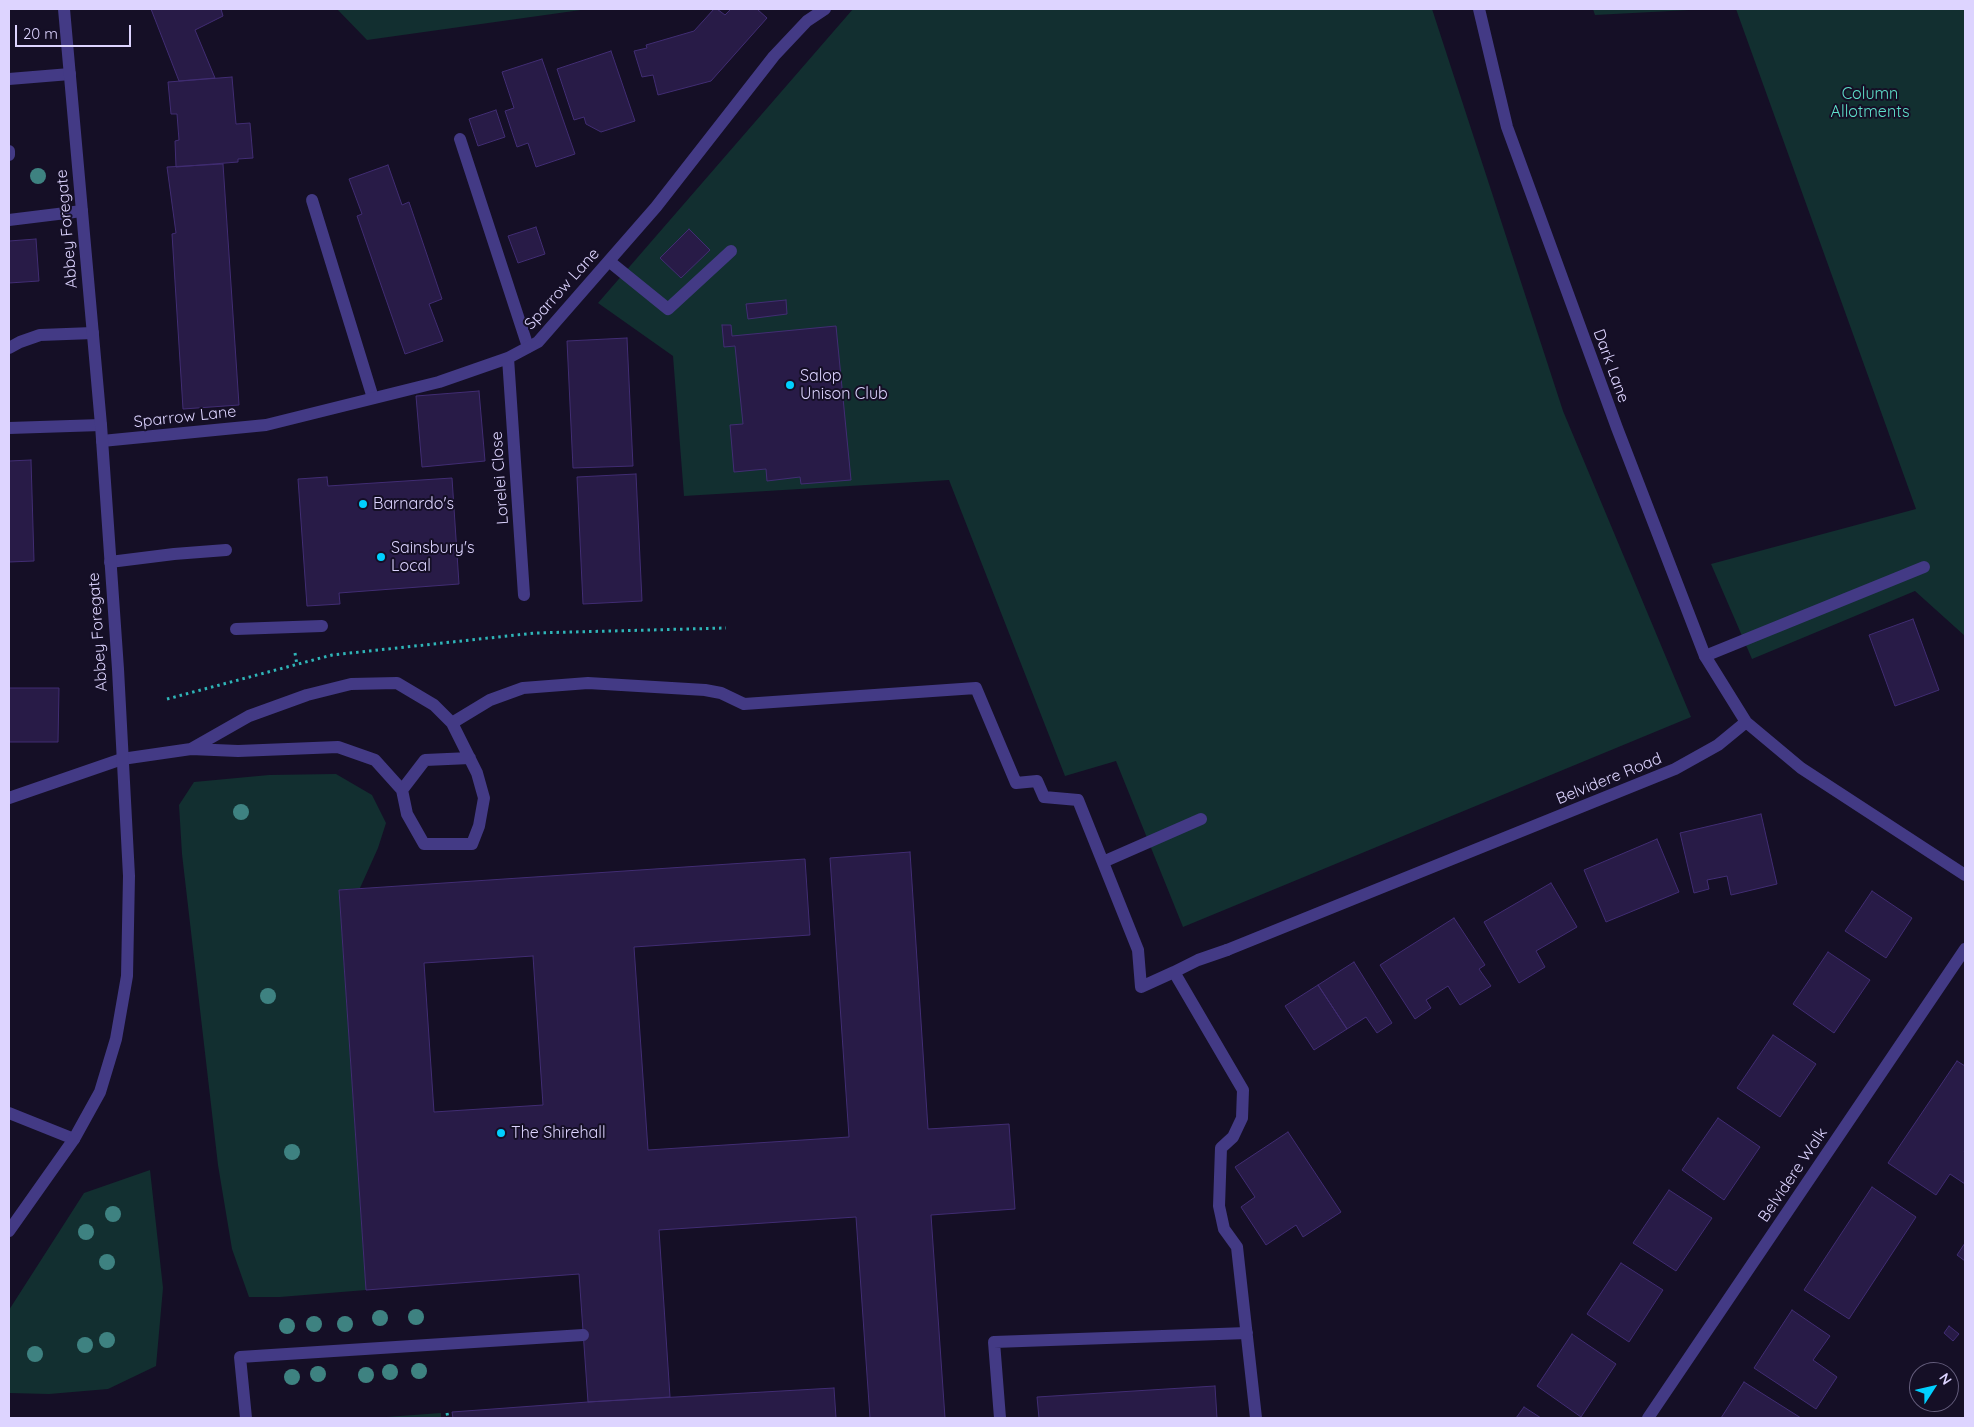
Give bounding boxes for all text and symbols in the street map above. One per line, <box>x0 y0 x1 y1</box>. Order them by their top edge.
scale bar <box>18 15 134 47</box>
text: 20 m <box>23 24 58 43</box>
park label: Column Allotments <box>1831 84 1909 122</box>
street label: Abbey Foregate <box>52 169 82 289</box>
street label: Sparrow Lane <box>520 244 604 334</box>
street label: Dark Lane <box>1589 327 1633 405</box>
place label: Salop Unison Club <box>800 366 888 404</box>
marker: Salop Unison Club <box>784 379 796 391</box>
street label: Sparrow Lane <box>133 402 237 432</box>
street label: Lorelei Close <box>487 431 513 525</box>
place label: Barnardo's <box>373 494 454 514</box>
marker: Barnardo's <box>357 498 369 510</box>
place label: Sainsbury's Local <box>391 538 475 576</box>
marker: Sainsbury's Local <box>375 551 387 563</box>
street label: Abbey Foregate <box>84 572 112 692</box>
street label: Belvidere Road <box>1553 749 1665 809</box>
place label: The Shirehall <box>511 1123 606 1143</box>
street label: Belvidere Walk <box>1754 1124 1832 1226</box>
marker: The Shirehall <box>495 1127 507 1139</box>
north arrow <box>1909 1362 1959 1412</box>
text: N <box>1935 1370 1956 1388</box>

